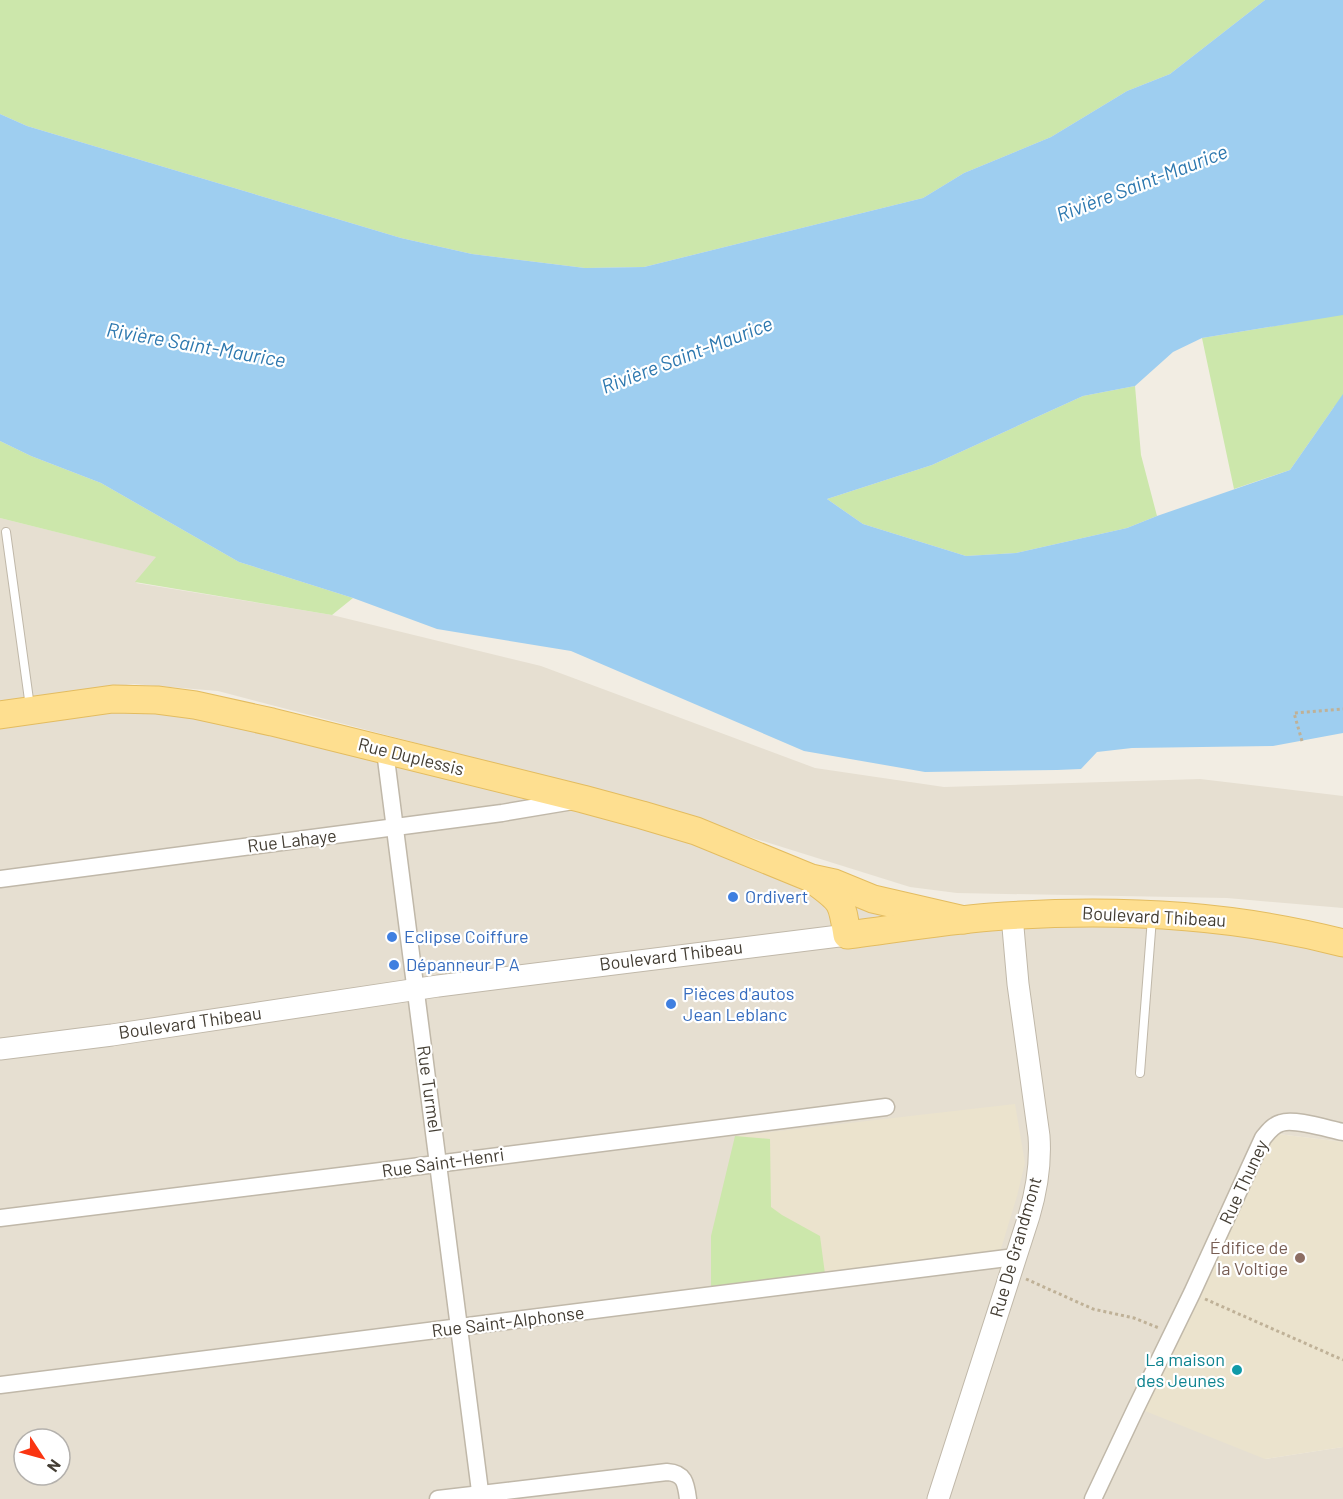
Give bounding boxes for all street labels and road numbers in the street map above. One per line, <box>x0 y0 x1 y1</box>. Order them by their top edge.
street label: Rue Duplessis <box>356 732 466 780</box>
street label: Rue Lahaye <box>246 824 338 856</box>
street label: Boulevard Thibeau <box>1081 901 1227 931</box>
street label: Boulevard Thibeau <box>598 935 744 975</box>
street label: Boulevard Thibeau <box>117 1001 263 1043</box>
street label: Rue Turmel <box>413 1044 447 1134</box>
street label: Rue Thuney <box>1214 1136 1272 1227</box>
street label: Rue Saint-Henri <box>380 1143 506 1181</box>
street label: Rue De Grandmont <box>984 1174 1046 1320</box>
street label: Rue Saint-Alphonse <box>430 1301 585 1341</box>

